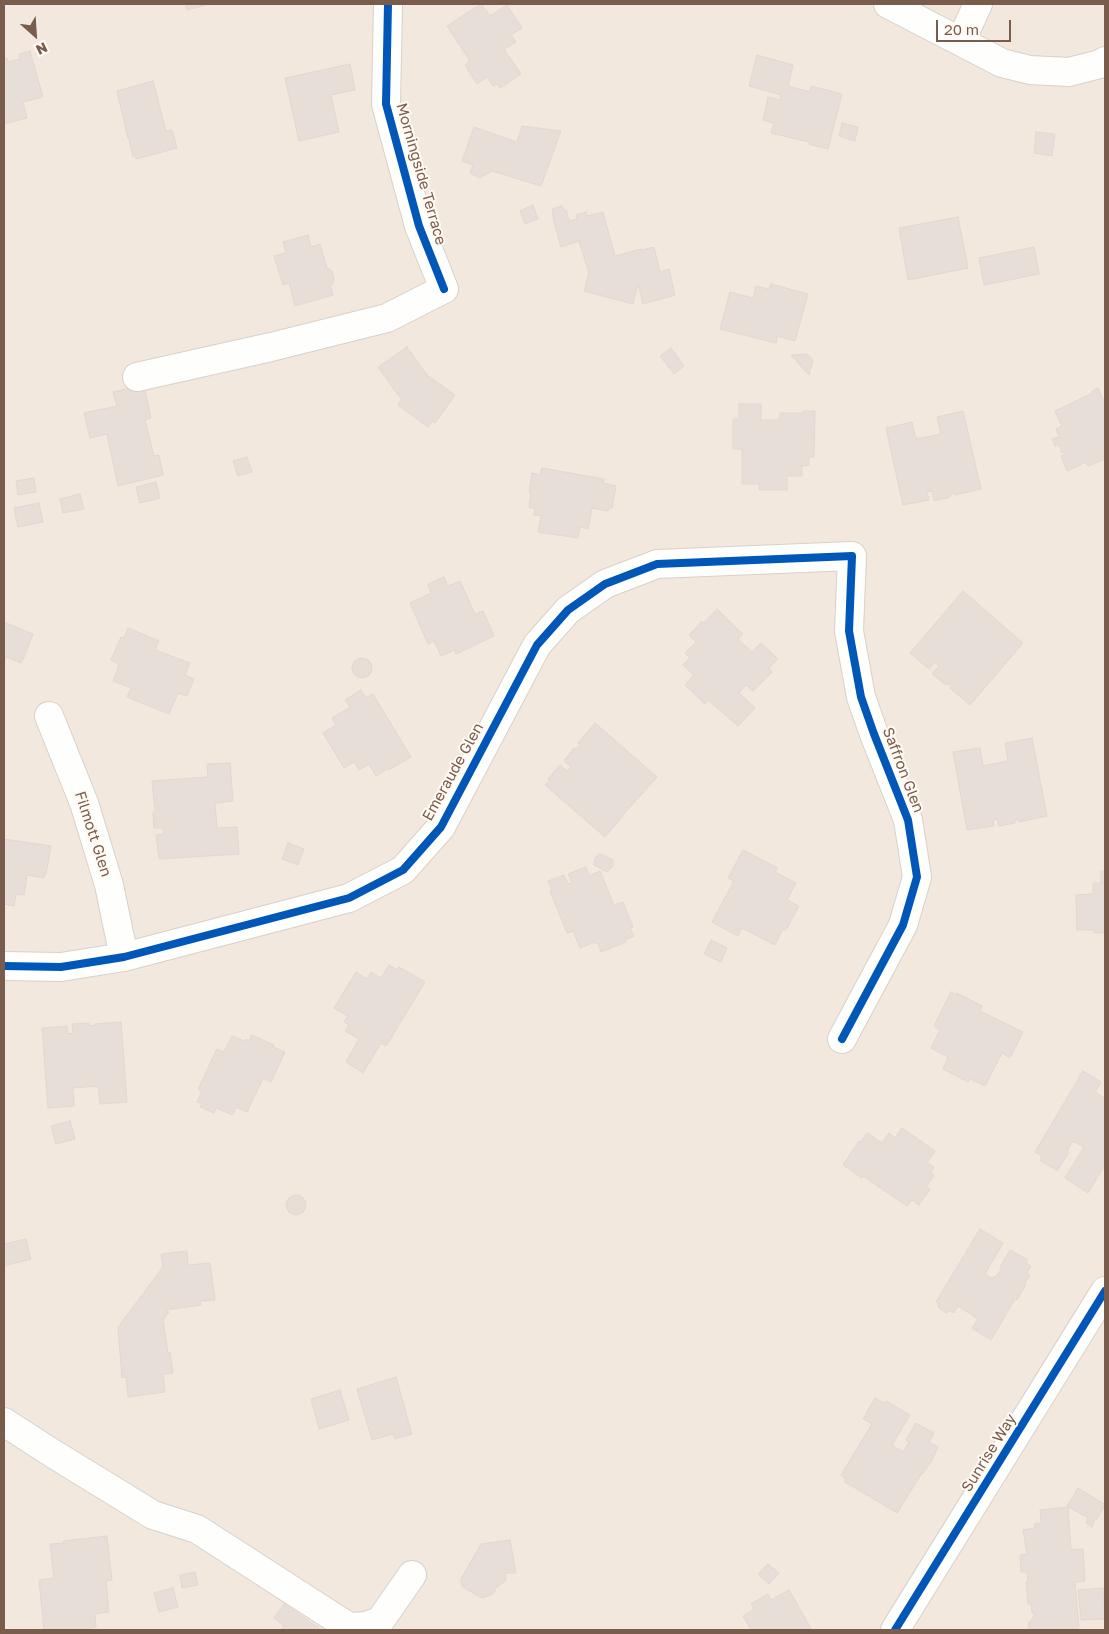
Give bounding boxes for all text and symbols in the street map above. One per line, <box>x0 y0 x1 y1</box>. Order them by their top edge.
north arrow <box>10 10 60 60</box>
scale bar <box>939 10 1014 42</box>
text: 20 m <box>944 20 979 38</box>
text: N <box>33 39 50 59</box>
street label: Morningside Terrace <box>392 101 450 247</box>
street label: Emeraude Glen <box>419 720 487 824</box>
street label: Saffron Glen <box>878 725 928 815</box>
street label: Filmott Glen <box>71 789 115 879</box>
street label: Sunrise Way <box>958 1411 1020 1495</box>

